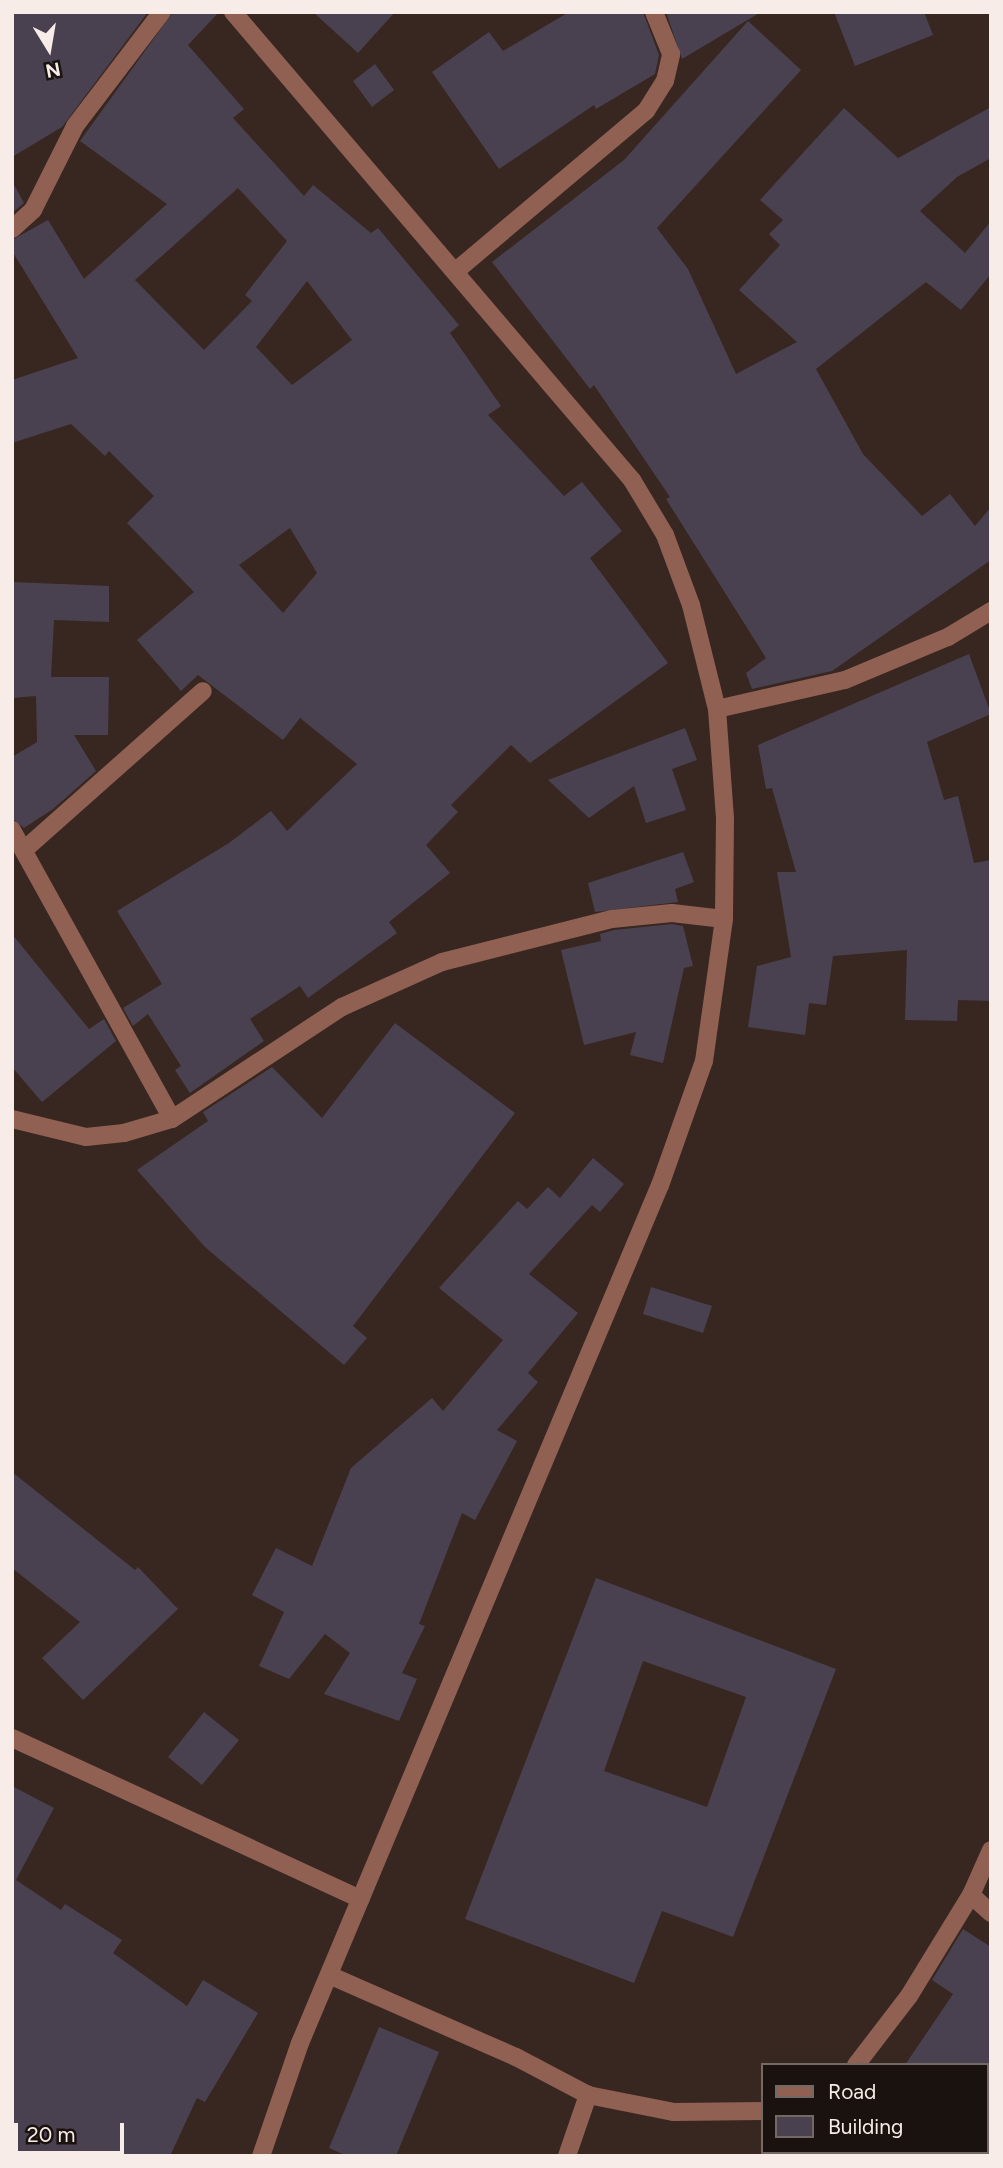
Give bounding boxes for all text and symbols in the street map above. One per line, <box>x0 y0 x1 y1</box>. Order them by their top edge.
north arrow <box>14 14 84 84</box>
text: N <box>44 57 63 83</box>
legend <box>762 2063 989 2154</box>
text: Road <box>828 2079 876 2104</box>
scale bar <box>18 2108 128 2152</box>
text: Building <box>828 2114 903 2139</box>
text: 20 m <box>27 2122 75 2147</box>

